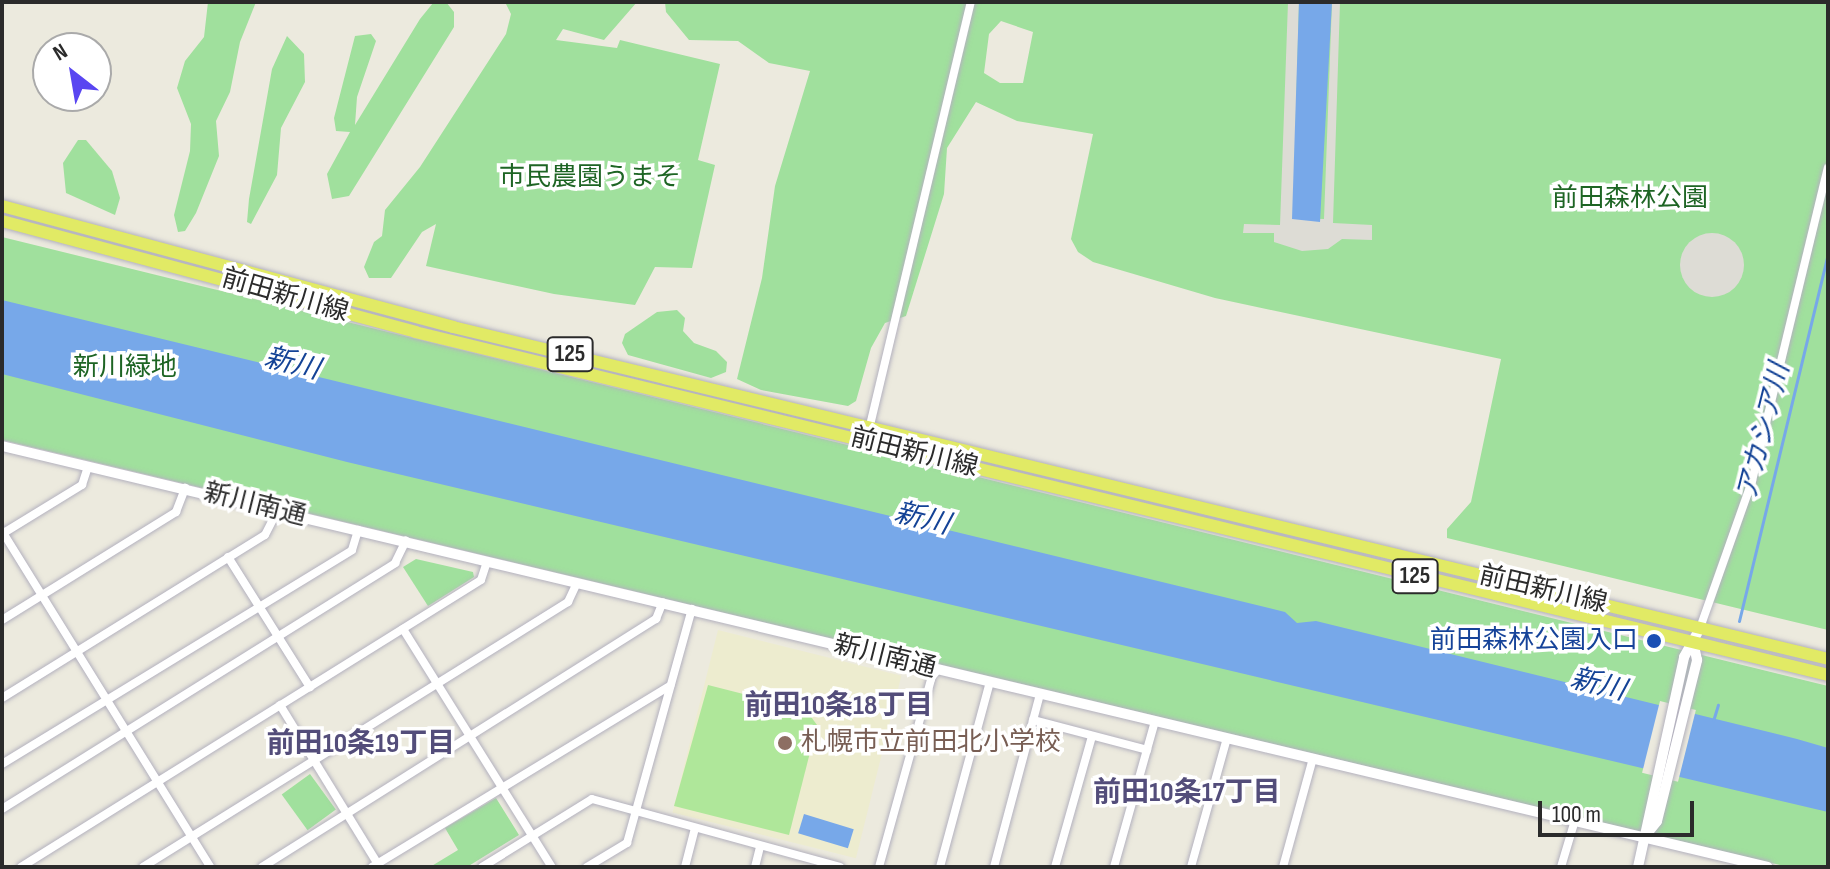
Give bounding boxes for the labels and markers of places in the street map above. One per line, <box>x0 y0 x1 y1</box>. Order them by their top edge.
place label: 前田森林公園入口 <box>1430 625 1638 657</box>
marker: 前田森林公園入口 <box>1645 632 1663 650</box>
place label: 札幌市立前田北小学校 <box>801 727 1061 759</box>
marker: 札幌市立前田北小学校 <box>776 734 794 752</box>

